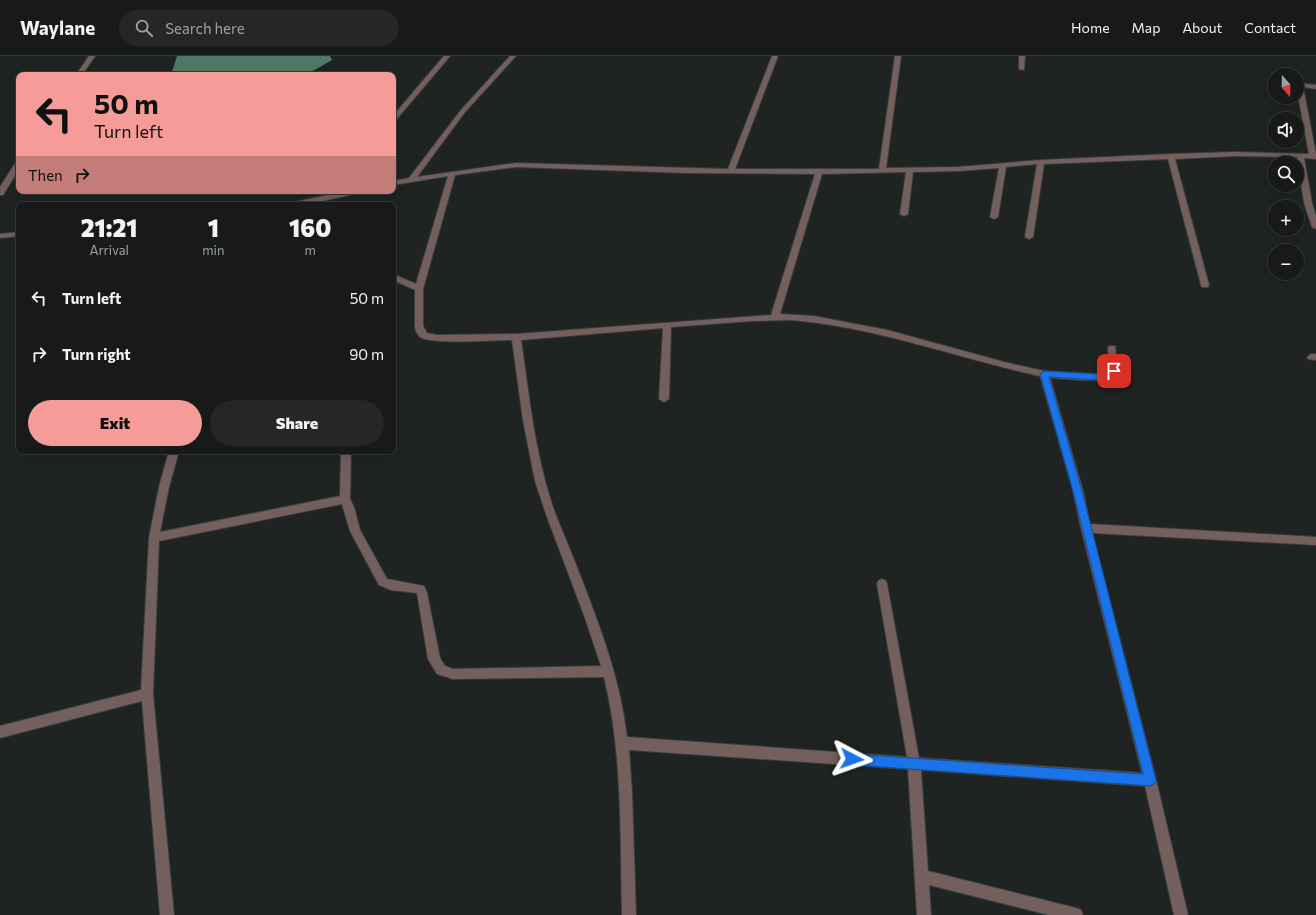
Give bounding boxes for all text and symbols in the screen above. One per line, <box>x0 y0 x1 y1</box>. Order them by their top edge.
search box <box>119 10 399 46</box>
text: Waylane <box>20 16 95 39</box>
icon: search <box>133 17 155 39</box>
text: Search here <box>165 19 245 37</box>
text: Home <box>1071 19 1110 36</box>
text: Map <box>1132 19 1160 36</box>
text: About <box>1182 19 1222 36</box>
text: Contact <box>1244 19 1296 36</box>
north arrow <box>1268 68 1304 104</box>
map controls <box>1268 68 1304 280</box>
text: 50 m <box>94 86 159 120</box>
icon: left <box>28 88 80 140</box>
button: sound <box>1268 112 1304 148</box>
text: Turn left <box>94 120 163 142</box>
button: search <box>1268 156 1304 192</box>
icon: right <box>71 164 93 186</box>
text: Then <box>28 166 63 184</box>
button: + <box>1268 200 1304 236</box>
text: 21:21 <box>81 213 138 242</box>
text: 1 <box>208 213 219 242</box>
text: 160 <box>289 213 331 242</box>
text: Arrival <box>89 242 129 258</box>
text: min <box>202 242 224 258</box>
text: m <box>305 242 316 258</box>
button: − <box>1268 244 1304 280</box>
icon: left <box>28 287 50 309</box>
text: Turn left <box>62 289 121 307</box>
text: 50 m <box>350 289 384 307</box>
icon: right <box>28 343 50 365</box>
text: Turn right <box>62 345 131 363</box>
text: 90 m <box>349 345 384 363</box>
pin <box>1097 354 1131 388</box>
icon: arrive <box>1103 360 1125 382</box>
button: Exit <box>28 400 202 446</box>
button: Share <box>210 400 384 446</box>
position arrow <box>831 738 873 780</box>

